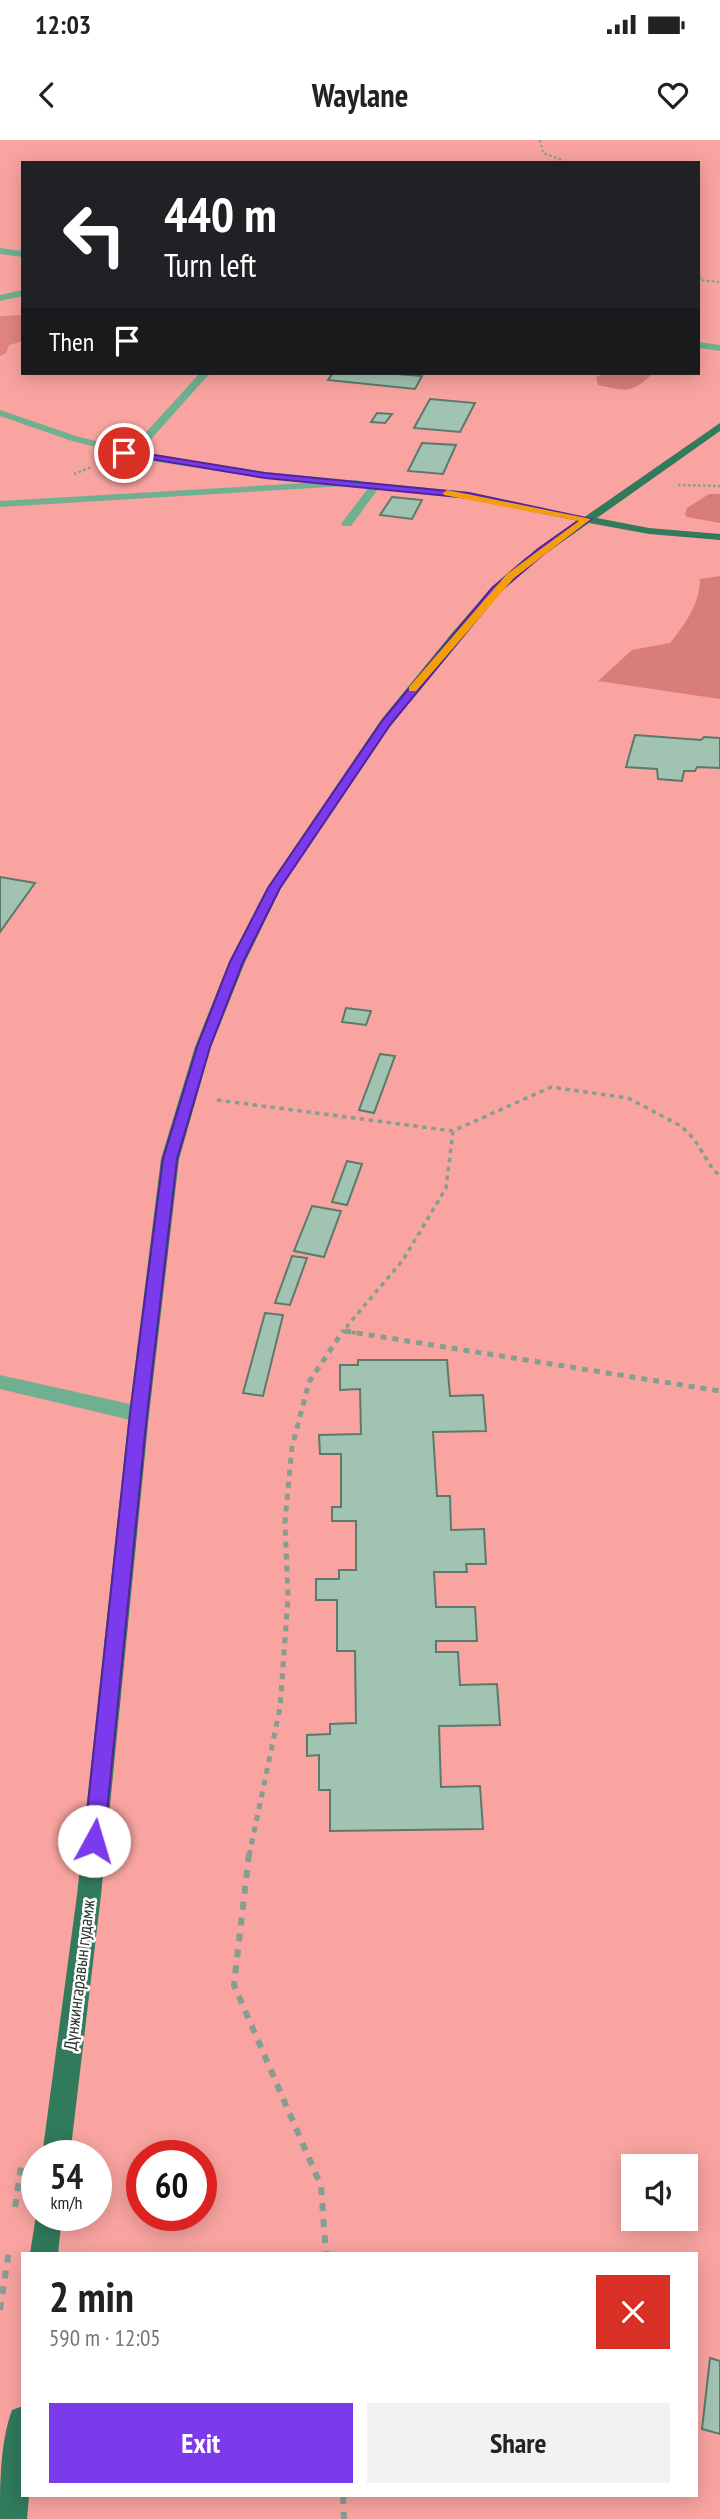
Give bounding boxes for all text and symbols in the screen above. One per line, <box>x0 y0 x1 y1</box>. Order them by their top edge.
text: 12:03 <box>35 8 91 41</box>
text: Waylane <box>312 74 408 116</box>
icon: back <box>28 76 66 114</box>
icon: heart <box>654 76 692 114</box>
text: 440 m <box>164 182 277 246</box>
icon: left <box>49 189 140 280</box>
text: Turn left <box>164 244 256 286</box>
icon: arrive <box>108 322 146 360</box>
text: Then <box>49 325 94 358</box>
pin <box>94 423 154 483</box>
icon: arrive <box>105 434 143 472</box>
position arrow <box>57 1804 131 1878</box>
street label: Дүнжингаравын гудамж <box>58 1898 100 2052</box>
speed limit sign: 60 <box>126 2140 217 2231</box>
text: 54 <box>50 2153 83 2199</box>
map controls <box>621 2154 698 2231</box>
button: sound <box>621 2154 698 2231</box>
text: km/h <box>51 2191 82 2214</box>
text: 2 min <box>49 2269 134 2324</box>
button: close <box>596 2275 670 2349</box>
text: 590 m · 12:05 <box>49 2323 161 2352</box>
button: Exit <box>49 2403 353 2483</box>
button: Share <box>367 2403 670 2483</box>

